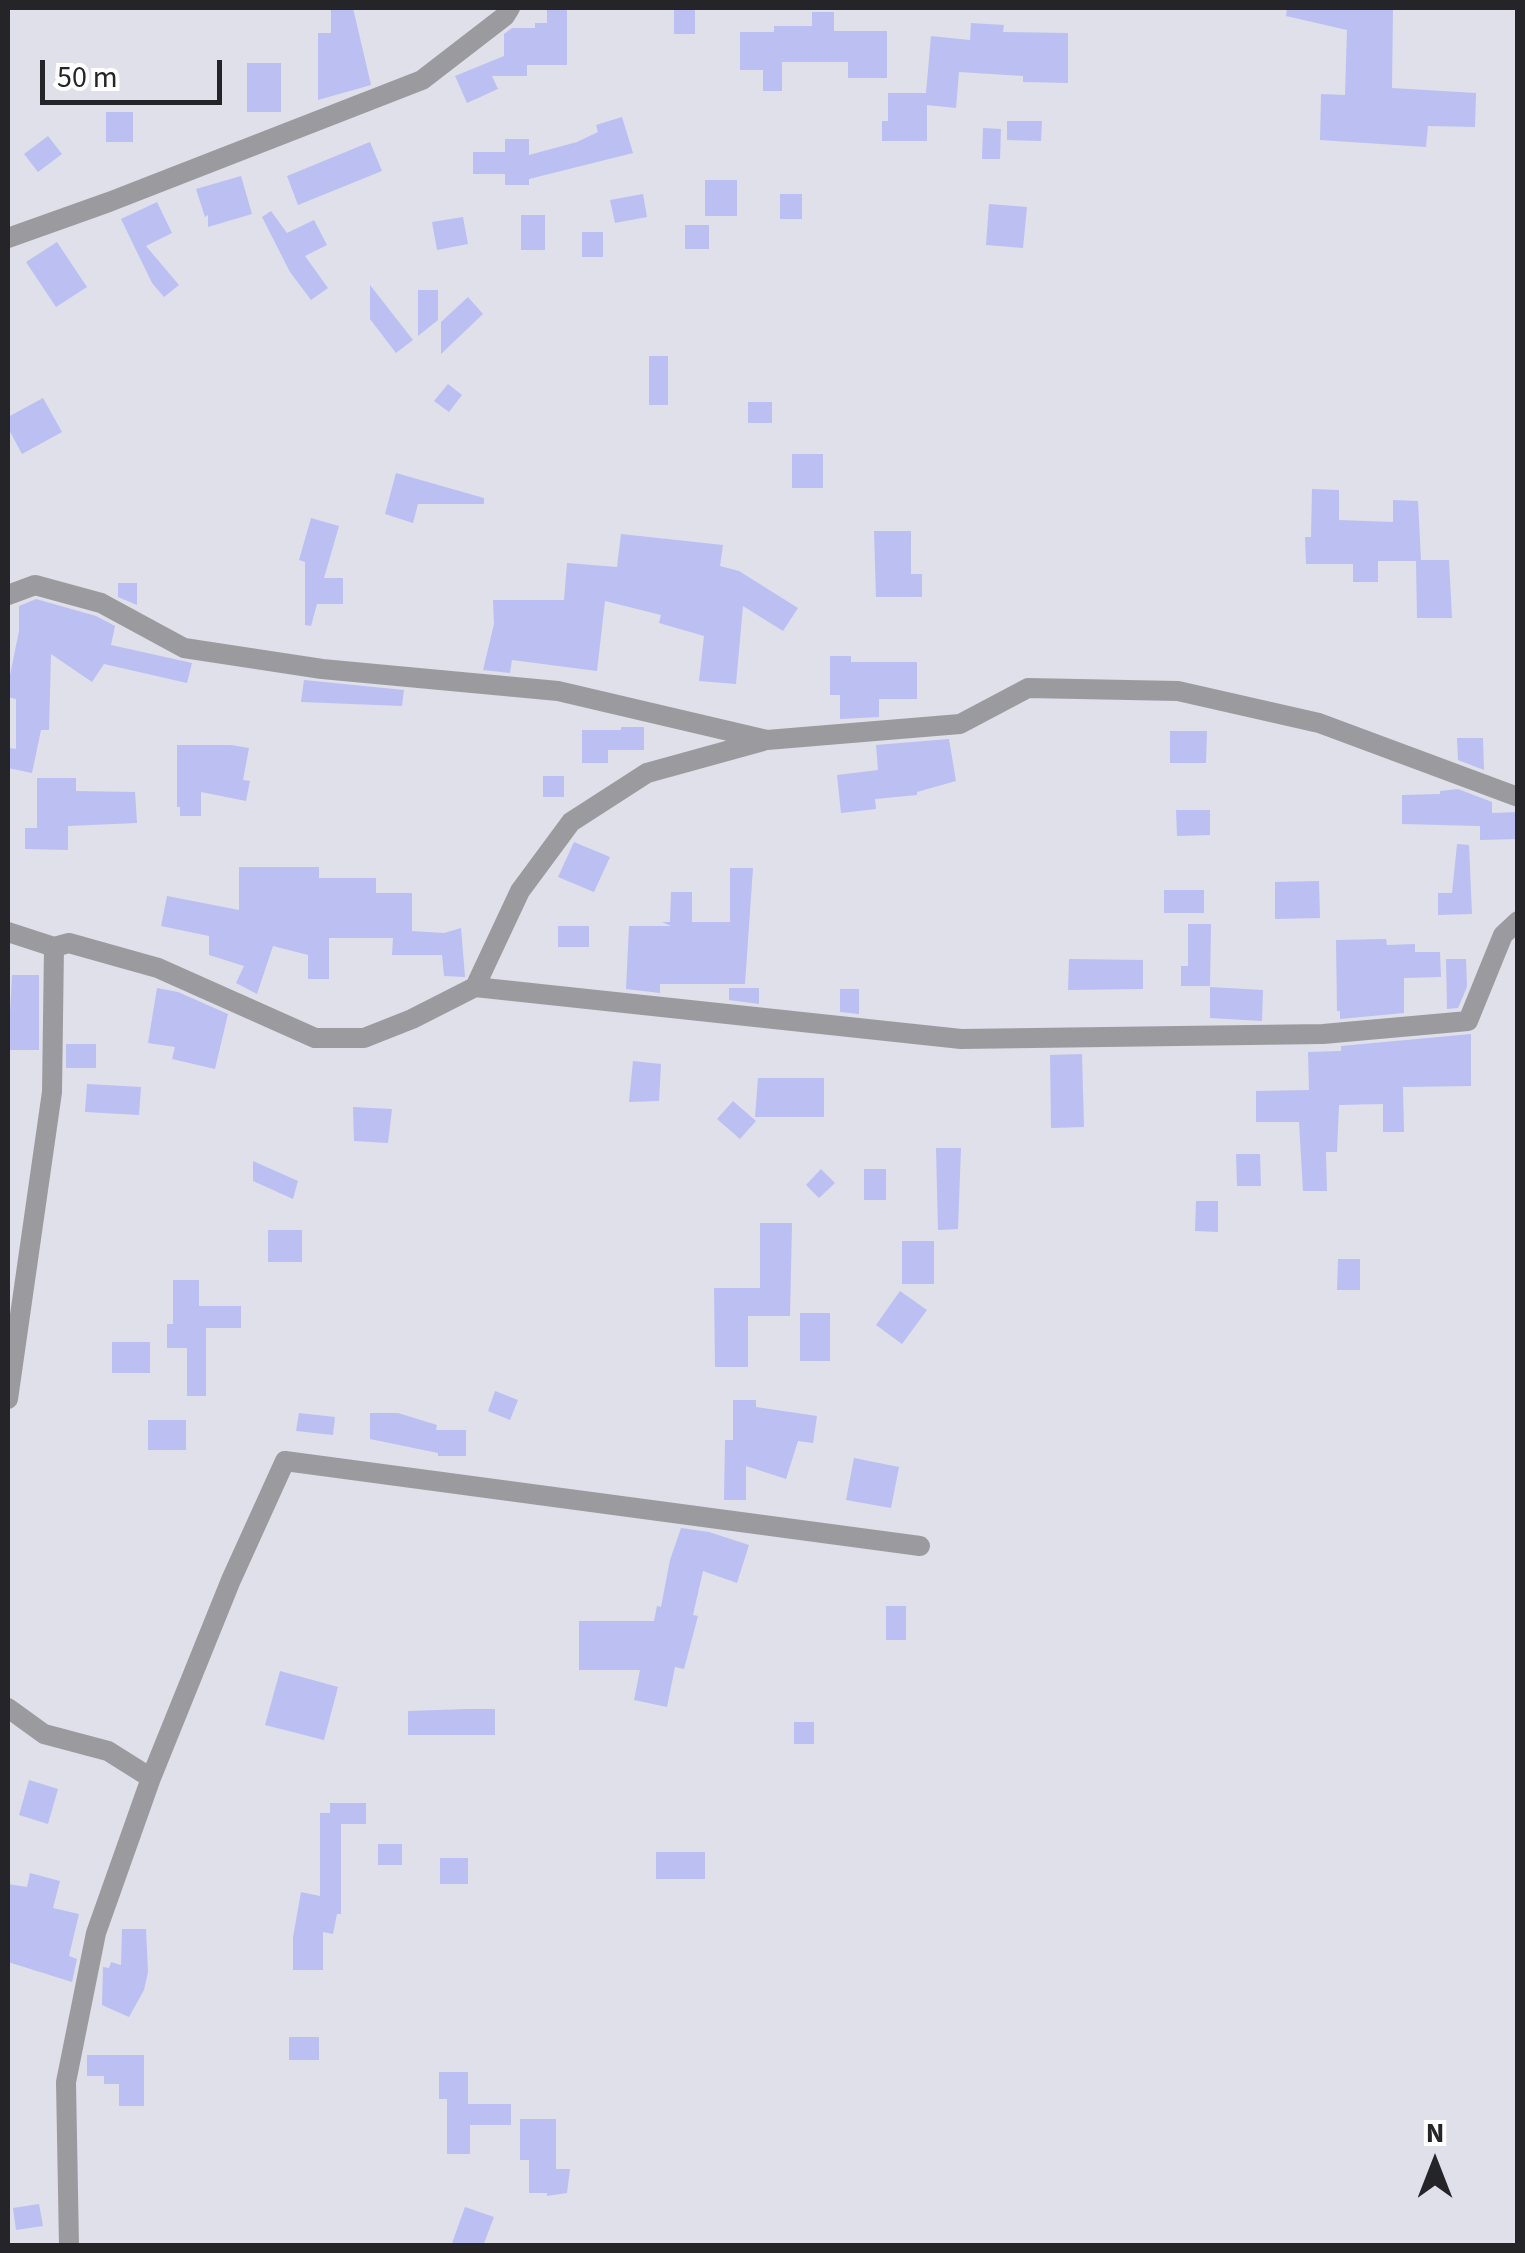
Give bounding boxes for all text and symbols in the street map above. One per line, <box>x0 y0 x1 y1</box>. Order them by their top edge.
scale bar <box>45 40 228 102</box>
text: 50 m <box>57 56 118 99</box>
north arrow <box>1385 2113 1485 2213</box>
text: N <box>1426 2113 1444 2153</box>

